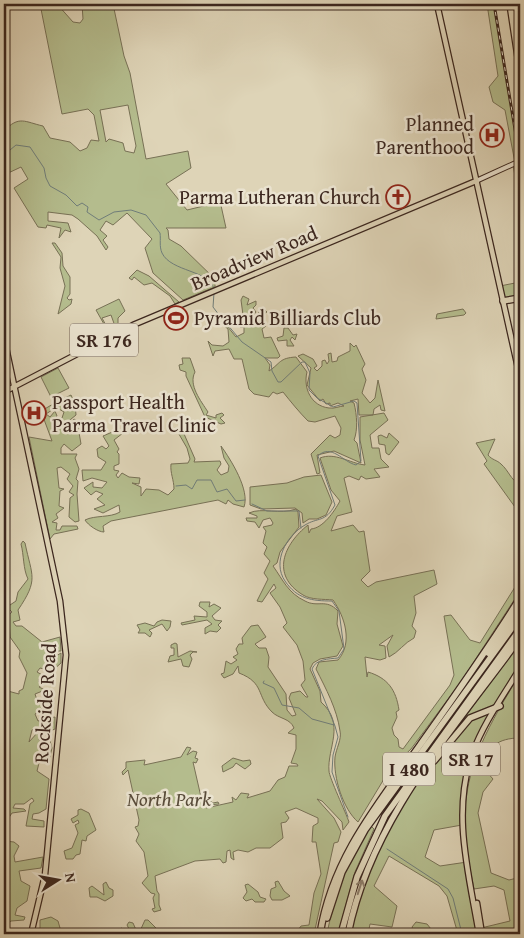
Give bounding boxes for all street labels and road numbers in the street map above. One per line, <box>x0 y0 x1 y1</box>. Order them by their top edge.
street label: Broadview Road <box>186 218 322 297</box>
road number: SR 176 <box>70 324 138 356</box>
street label: Rockside Road <box>26 642 63 764</box>
road number: SR 17 <box>442 742 500 776</box>
road number: I 480 <box>383 752 435 786</box>

